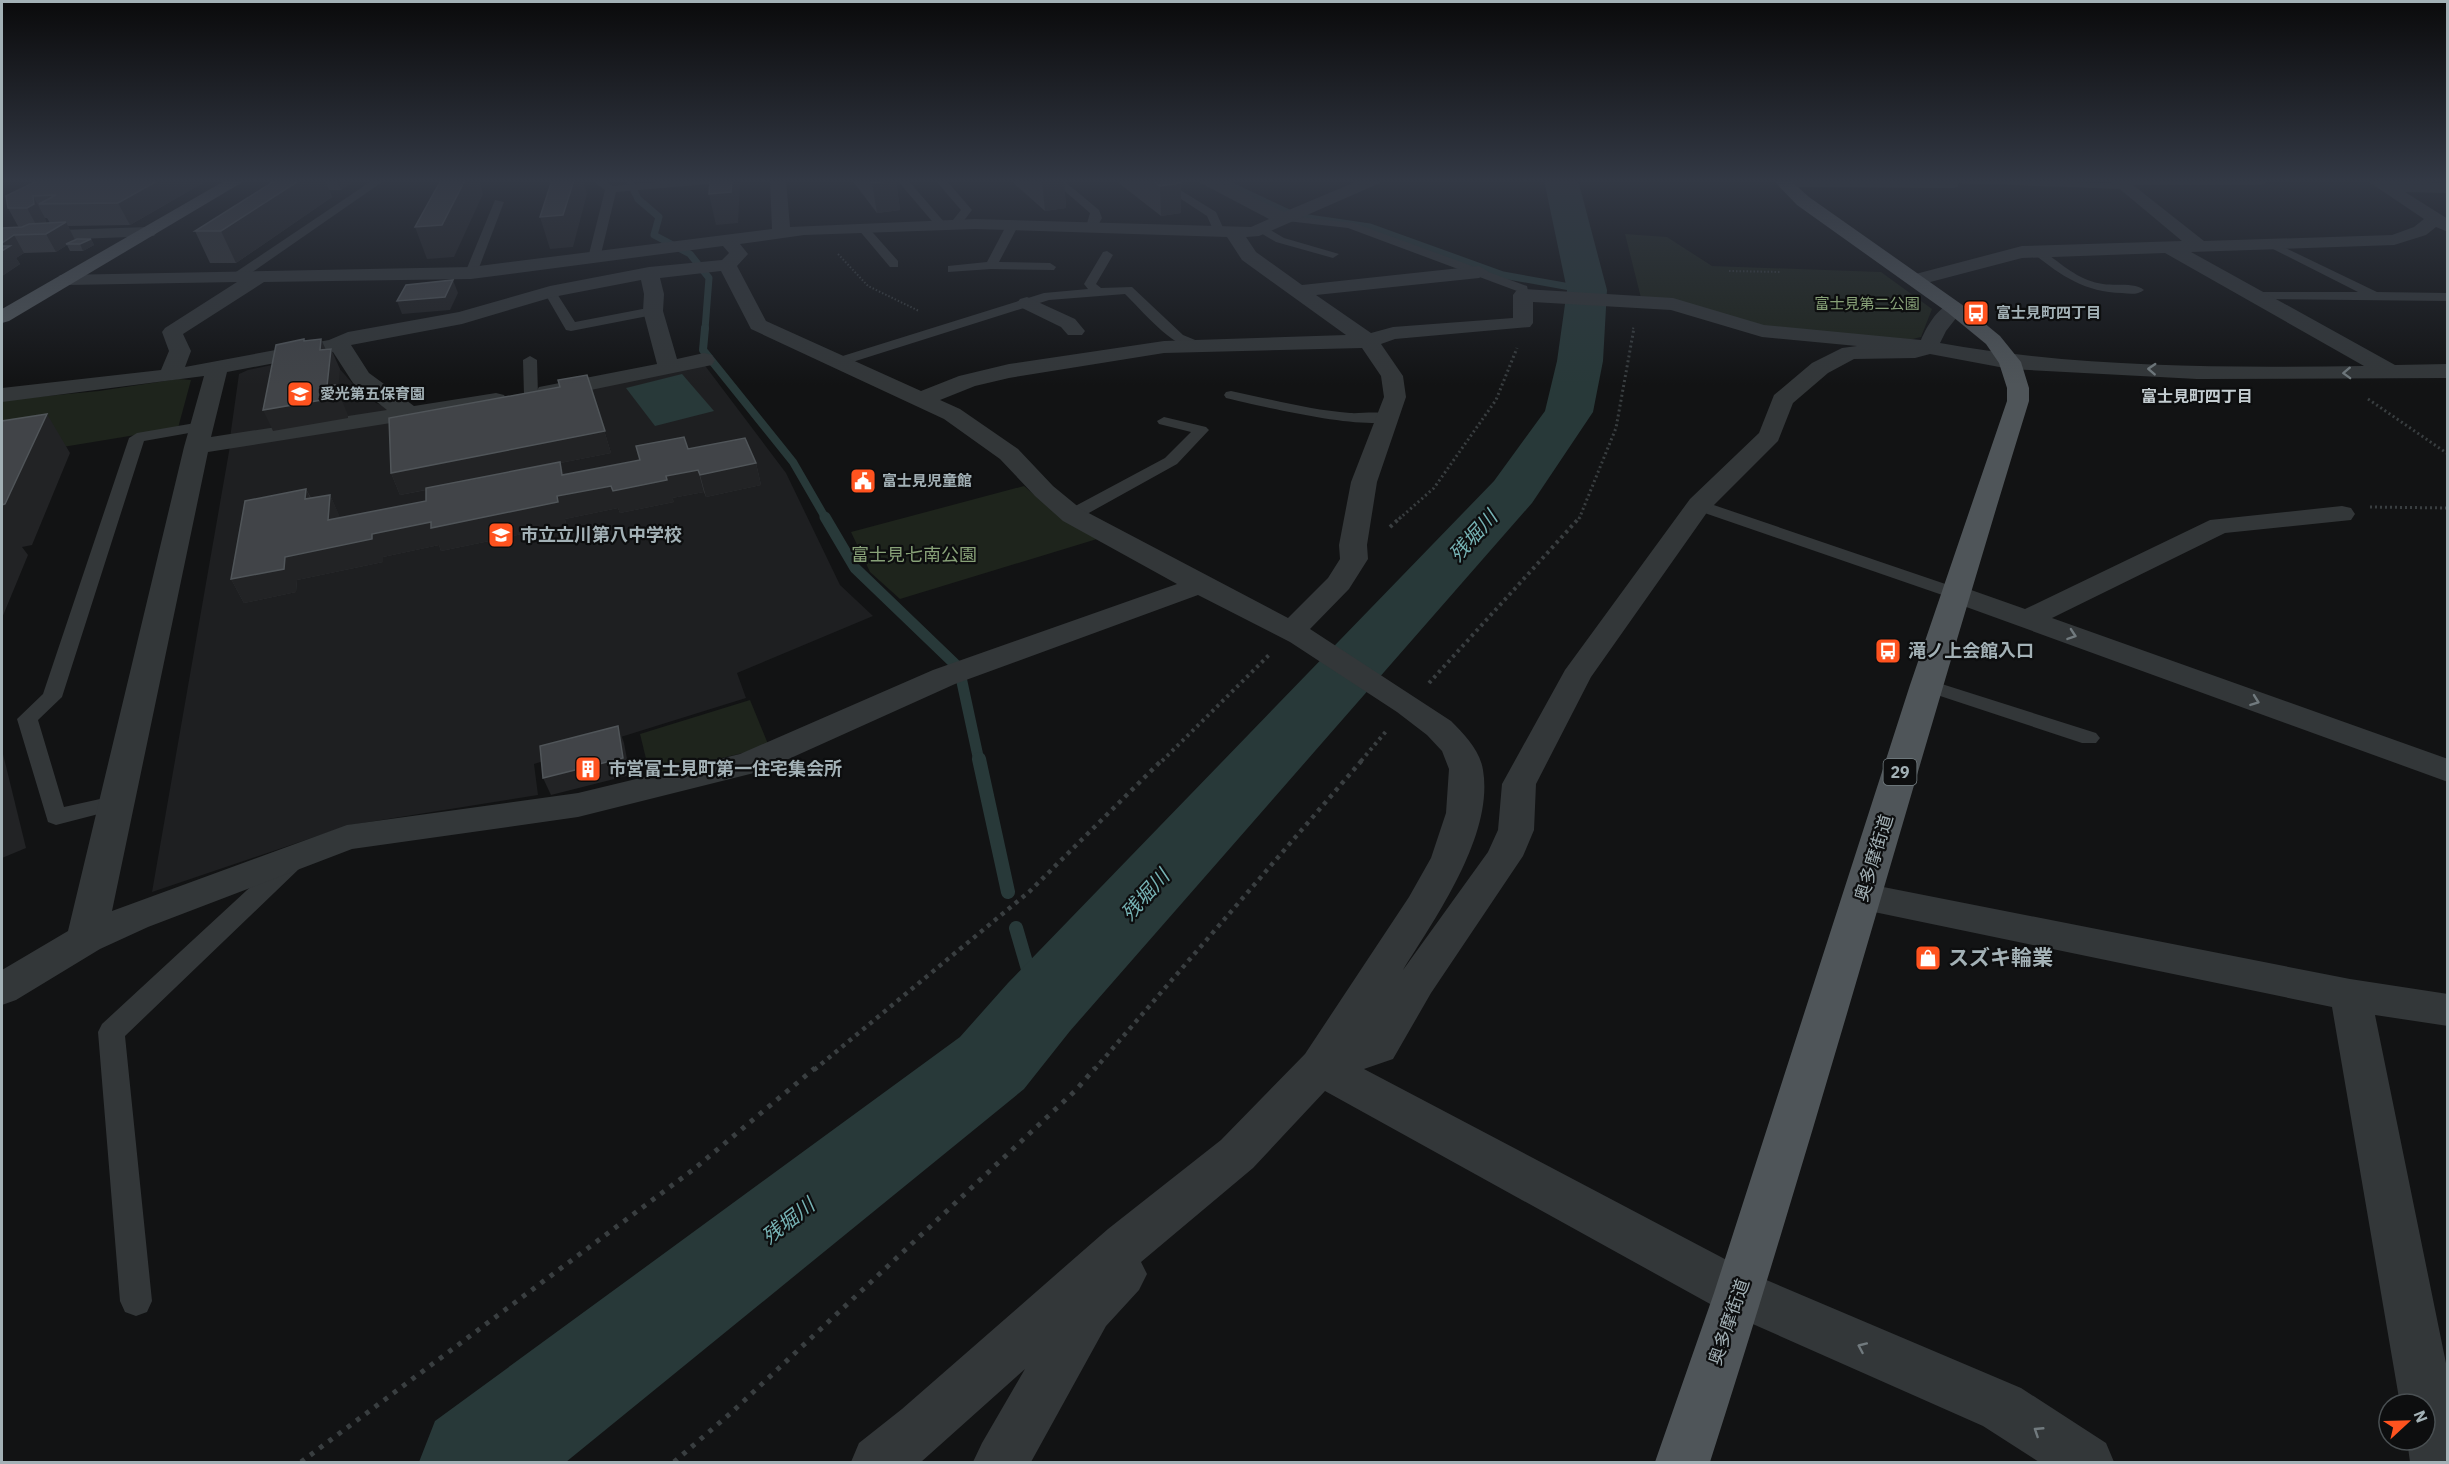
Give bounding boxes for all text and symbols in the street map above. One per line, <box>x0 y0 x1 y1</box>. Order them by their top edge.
park label: 富士見第二公園 <box>1814 294 1920 313</box>
bus stop icon: 富士見町四丁目 <box>1961 298 1991 328</box>
place label: 富士見町四丁目 <box>1996 303 2101 322</box>
one-way arrow <box>2148 363 2157 376</box>
one-way arrow <box>2343 366 2352 379</box>
school or university icon: 愛光第五保育園 <box>285 379 315 409</box>
place label: 愛光第五保育園 <box>320 384 425 403</box>
district label: 富士見町四丁目 <box>2141 386 2253 406</box>
public building icon: 富士見児童館 <box>848 466 878 496</box>
place label: 富士見児童館 <box>882 471 972 490</box>
water label: 残堀川 <box>1443 503 1504 567</box>
school or university icon: 市立立川第八中学校 <box>486 520 516 550</box>
place label: 市立立川第八中学校 <box>520 523 682 546</box>
park label: 富士見七南公園 <box>851 543 977 566</box>
one-way arrow <box>2066 627 2077 640</box>
bus stop icon: 滝ノ上会館入口 <box>1873 636 1903 666</box>
place label: 滝ノ上会館入口 <box>1908 639 2034 662</box>
one-way arrow <box>2249 694 2260 706</box>
building icon: 市営富士見町第一住宅集会所 <box>573 754 603 784</box>
place label: 市営富士見町第一住宅集会所 <box>608 757 842 780</box>
road number: 29 <box>1884 759 1916 785</box>
street label: 奥多摩街道 <box>1849 811 1898 904</box>
water label: 残堀川 <box>1115 862 1176 926</box>
shop icon: スズキ輪業 <box>1913 943 1943 973</box>
place label: スズキ輪業 <box>1948 943 2053 971</box>
water label: 残堀川 <box>756 1190 821 1250</box>
street label: 奥多摩街道 <box>1703 1276 1754 1368</box>
one-way arrow <box>1858 1342 1869 1354</box>
north arrow <box>2377 1392 2437 1452</box>
text: N <box>2409 1407 2432 1426</box>
one-way arrow <box>2033 1427 2044 1438</box>

